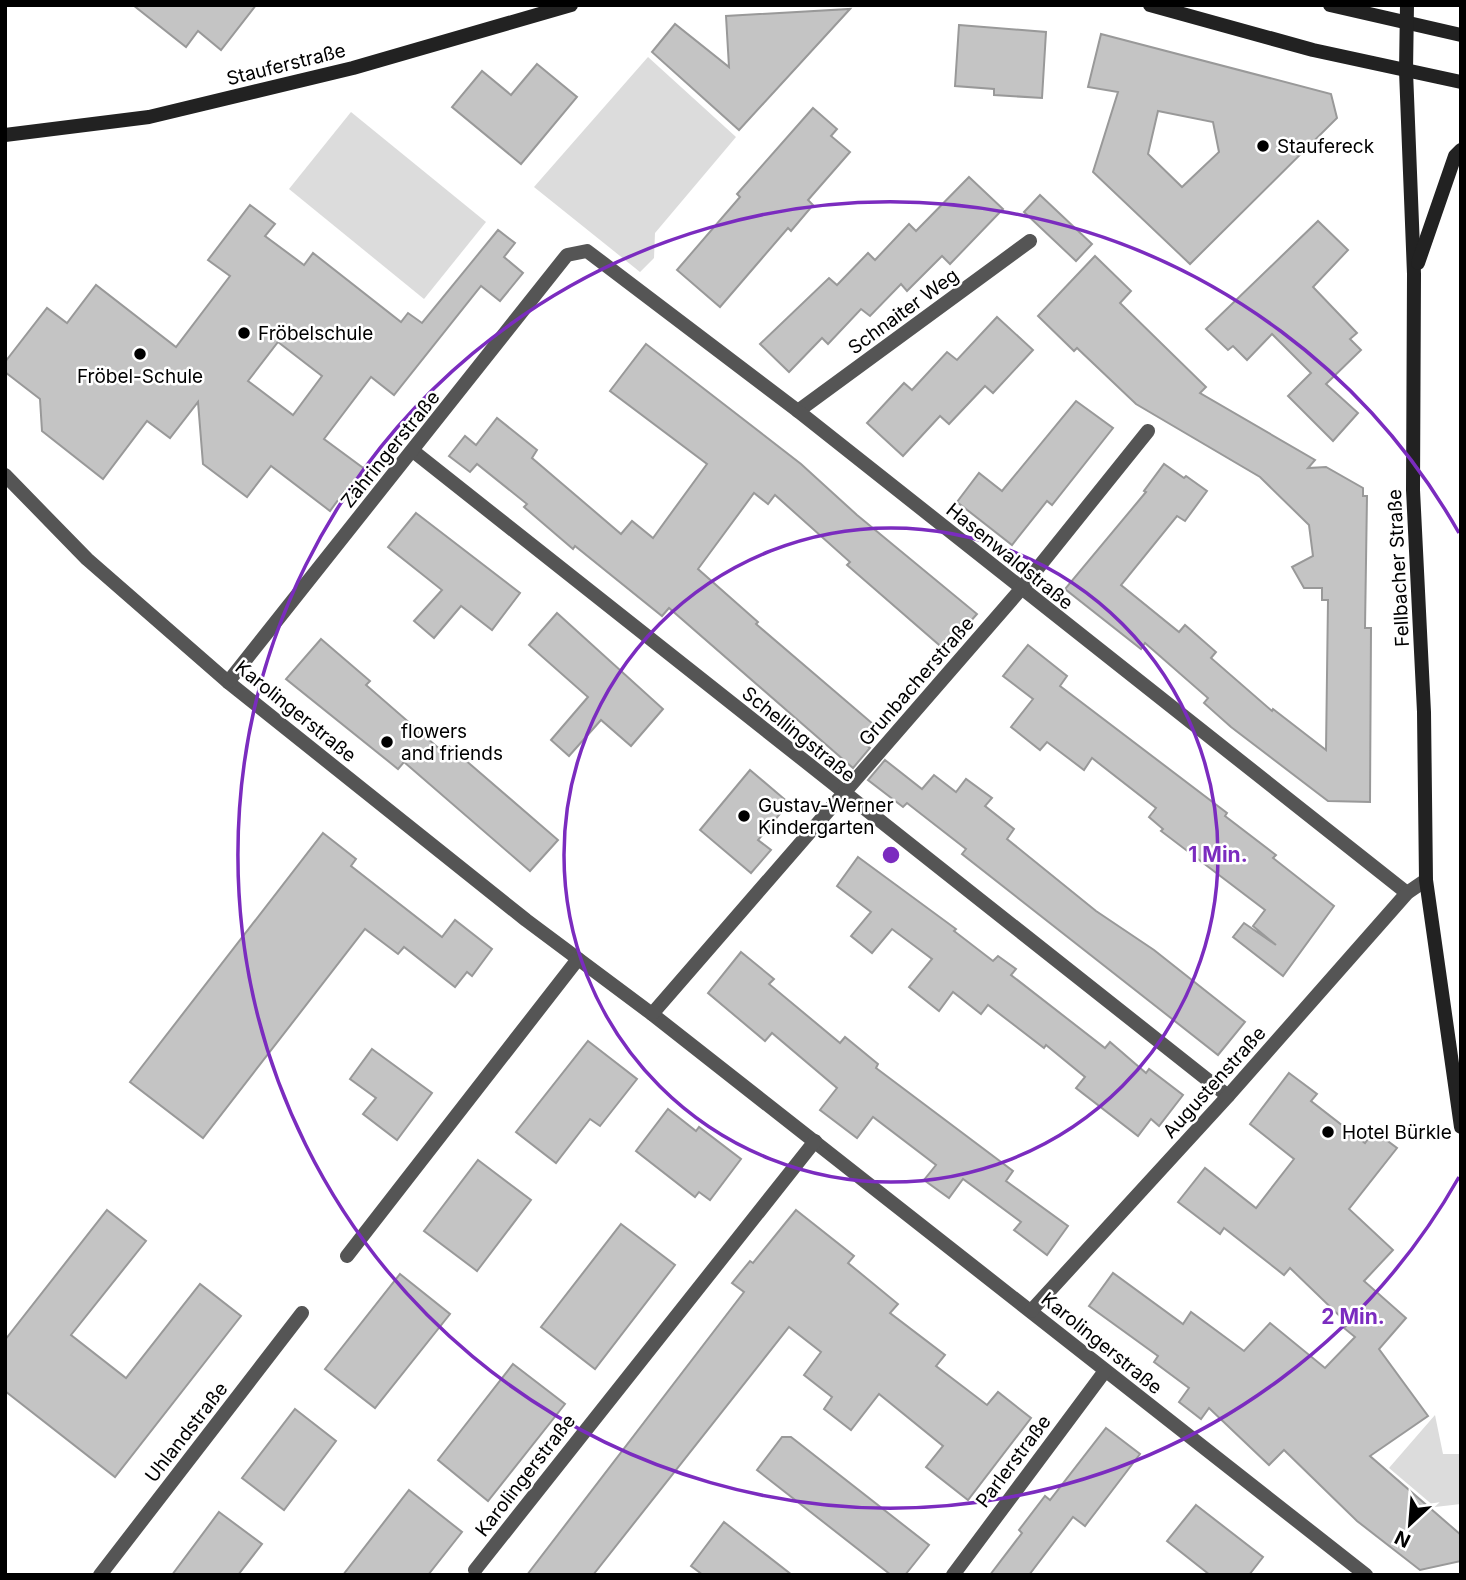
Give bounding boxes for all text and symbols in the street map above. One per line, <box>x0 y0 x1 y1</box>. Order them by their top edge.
street label: Stauferstraße <box>224 39 348 90</box>
place label: Staufereck <box>1277 135 1375 158</box>
marker: Staufereck <box>1255 138 1271 154</box>
street label: Schnaiter Weg <box>844 264 963 359</box>
place label: Fröbelschule <box>258 322 373 345</box>
marker: Fröbelschule <box>236 325 252 341</box>
marker: Fröbel-Schule <box>132 346 148 362</box>
place label: Fröbel-Schule <box>77 365 203 388</box>
street label: Zähringerstraße <box>336 386 445 512</box>
street label: Fellbacher Straße <box>1383 489 1414 647</box>
street label: Hasenwaldstraße <box>942 498 1078 615</box>
street label: Grunbacherstraße <box>854 612 979 751</box>
street label: Karolingerstraße <box>231 656 361 767</box>
street label: Schellingstraße <box>737 682 860 787</box>
place label: flowers and friends <box>401 720 503 765</box>
marker: flowers and friends <box>379 734 395 750</box>
place label: Gustav-Werner Kindergarten <box>758 794 894 839</box>
marker: Gustav-Werner Kindergarten <box>736 808 752 824</box>
text: 1 Min. <box>1188 842 1248 867</box>
centre of rings <box>879 843 903 867</box>
street label: Augustenstraße <box>1158 1022 1271 1143</box>
place label: Hotel Bürkle <box>1342 1121 1452 1144</box>
marker: Hotel Bürkle <box>1320 1124 1336 1140</box>
street label: Karolingerstraße <box>1037 1288 1167 1399</box>
text: 2 Min. <box>1321 1304 1385 1329</box>
street label: Uhlandstraße <box>140 1378 233 1487</box>
street label: Karolingerstraße <box>471 1410 580 1541</box>
street label: Parlerstraße <box>971 1410 1056 1512</box>
north arrow <box>1375 1489 1445 1559</box>
text: N <box>1391 1525 1414 1552</box>

